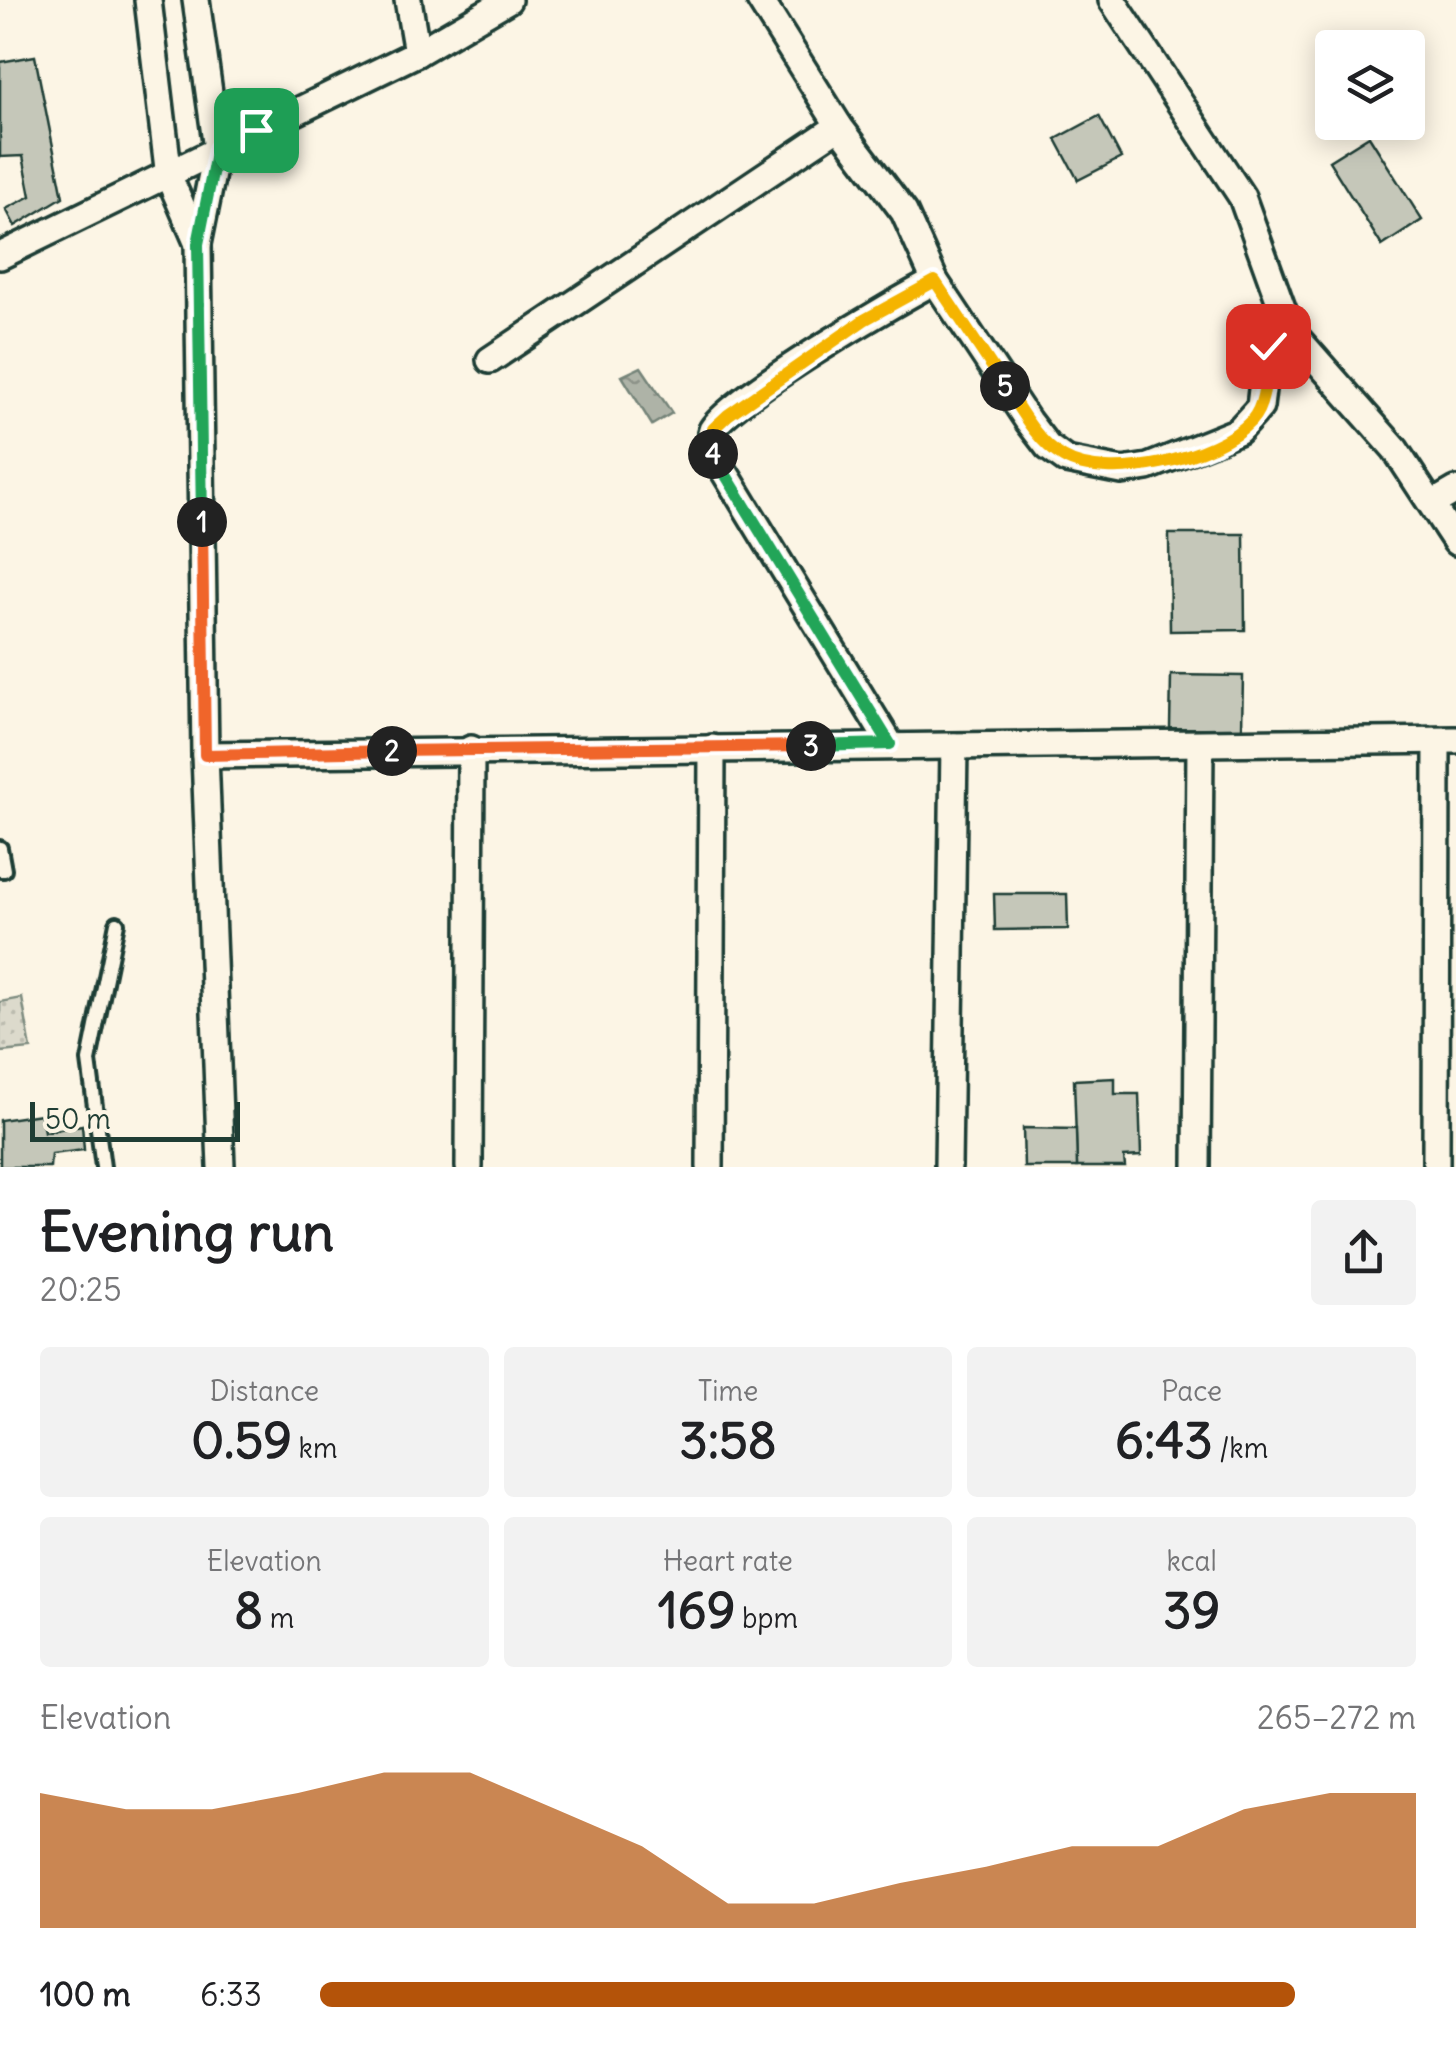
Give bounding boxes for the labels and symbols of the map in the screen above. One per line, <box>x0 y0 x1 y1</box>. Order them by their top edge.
pin <box>214 88 299 173</box>
pin <box>1226 304 1311 389</box>
pin: 5 <box>980 361 1030 411</box>
pin: 4 <box>688 429 738 479</box>
pin: 1 <box>177 497 227 547</box>
pin: 3 <box>786 721 836 771</box>
pin: 2 <box>367 726 417 776</box>
scale bar <box>30 1097 240 1142</box>

